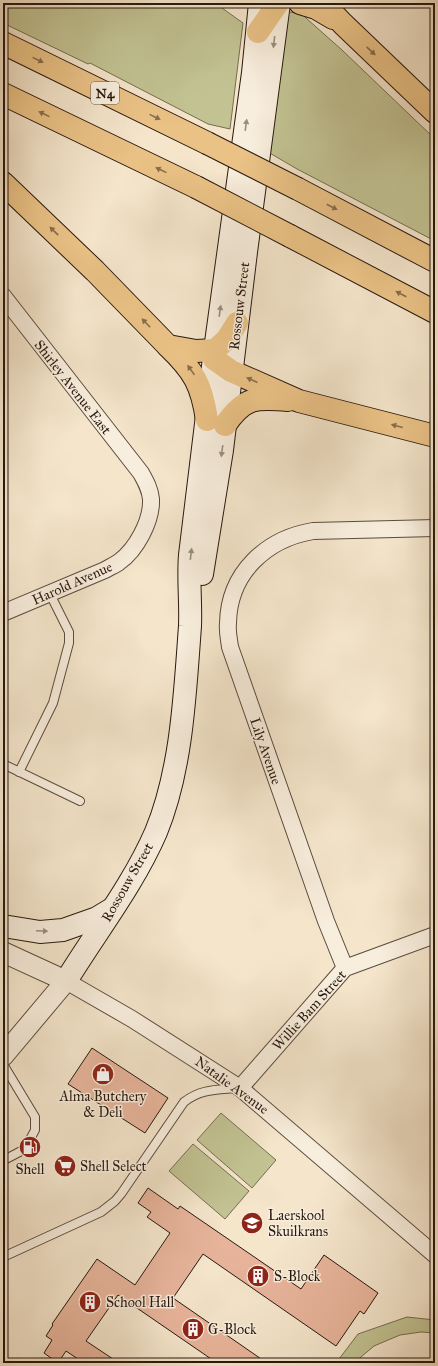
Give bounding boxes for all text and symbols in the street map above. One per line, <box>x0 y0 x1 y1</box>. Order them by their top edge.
one-way arrow <box>271 36 277 48</box>
one-way arrow <box>366 46 376 56</box>
one-way arrow <box>32 57 44 63</box>
road number: N4 <box>91 82 119 104</box>
one-way arrow <box>38 111 50 117</box>
one-way arrow <box>149 114 161 120</box>
one-way arrow <box>243 119 249 131</box>
one-way arrow <box>156 167 167 173</box>
one-way arrow <box>326 204 338 211</box>
one-way arrow <box>49 226 59 236</box>
street label: Rossouw Street <box>226 261 253 351</box>
one-way arrow <box>395 291 406 297</box>
one-way arrow <box>217 305 223 317</box>
one-way arrow <box>141 318 151 328</box>
street label: Shirley Avenue East <box>31 337 115 438</box>
one-way arrow <box>187 365 195 376</box>
one-way arrow <box>247 377 258 383</box>
one-way arrow <box>391 423 403 429</box>
one-way arrow <box>219 445 225 457</box>
one-way arrow <box>187 548 194 560</box>
street label: Harold Avenue <box>29 558 115 609</box>
street label: Lily Avenue <box>246 716 285 787</box>
street label: Rossouw Street <box>98 840 157 925</box>
one-way arrow <box>36 928 49 934</box>
street label: Willie Bam Street <box>269 967 350 1054</box>
street label: Natalie Avenue <box>192 1053 272 1118</box>
shop icon: Alma Butchery & Deli <box>90 1061 116 1087</box>
place label: Alma Butchery & Deli <box>59 1088 147 1121</box>
fuel station icon: Shell <box>17 1134 43 1160</box>
supermarket icon: Shell Select <box>52 1153 78 1179</box>
place label: Shell Select <box>80 1158 147 1175</box>
place label: Shell <box>15 1161 45 1178</box>
place label: Laerskool Skuilkrans <box>268 1207 328 1240</box>
school or university icon: Laerskool Skuilkrans <box>239 1210 265 1236</box>
building icon: S-Block <box>245 1263 271 1289</box>
place label: S-Block <box>274 1268 321 1285</box>
building icon: School Hall <box>77 1289 103 1315</box>
place label: School Hall <box>106 1294 175 1311</box>
building icon: G-Block <box>180 1316 206 1342</box>
place label: G-Block <box>208 1321 257 1338</box>

